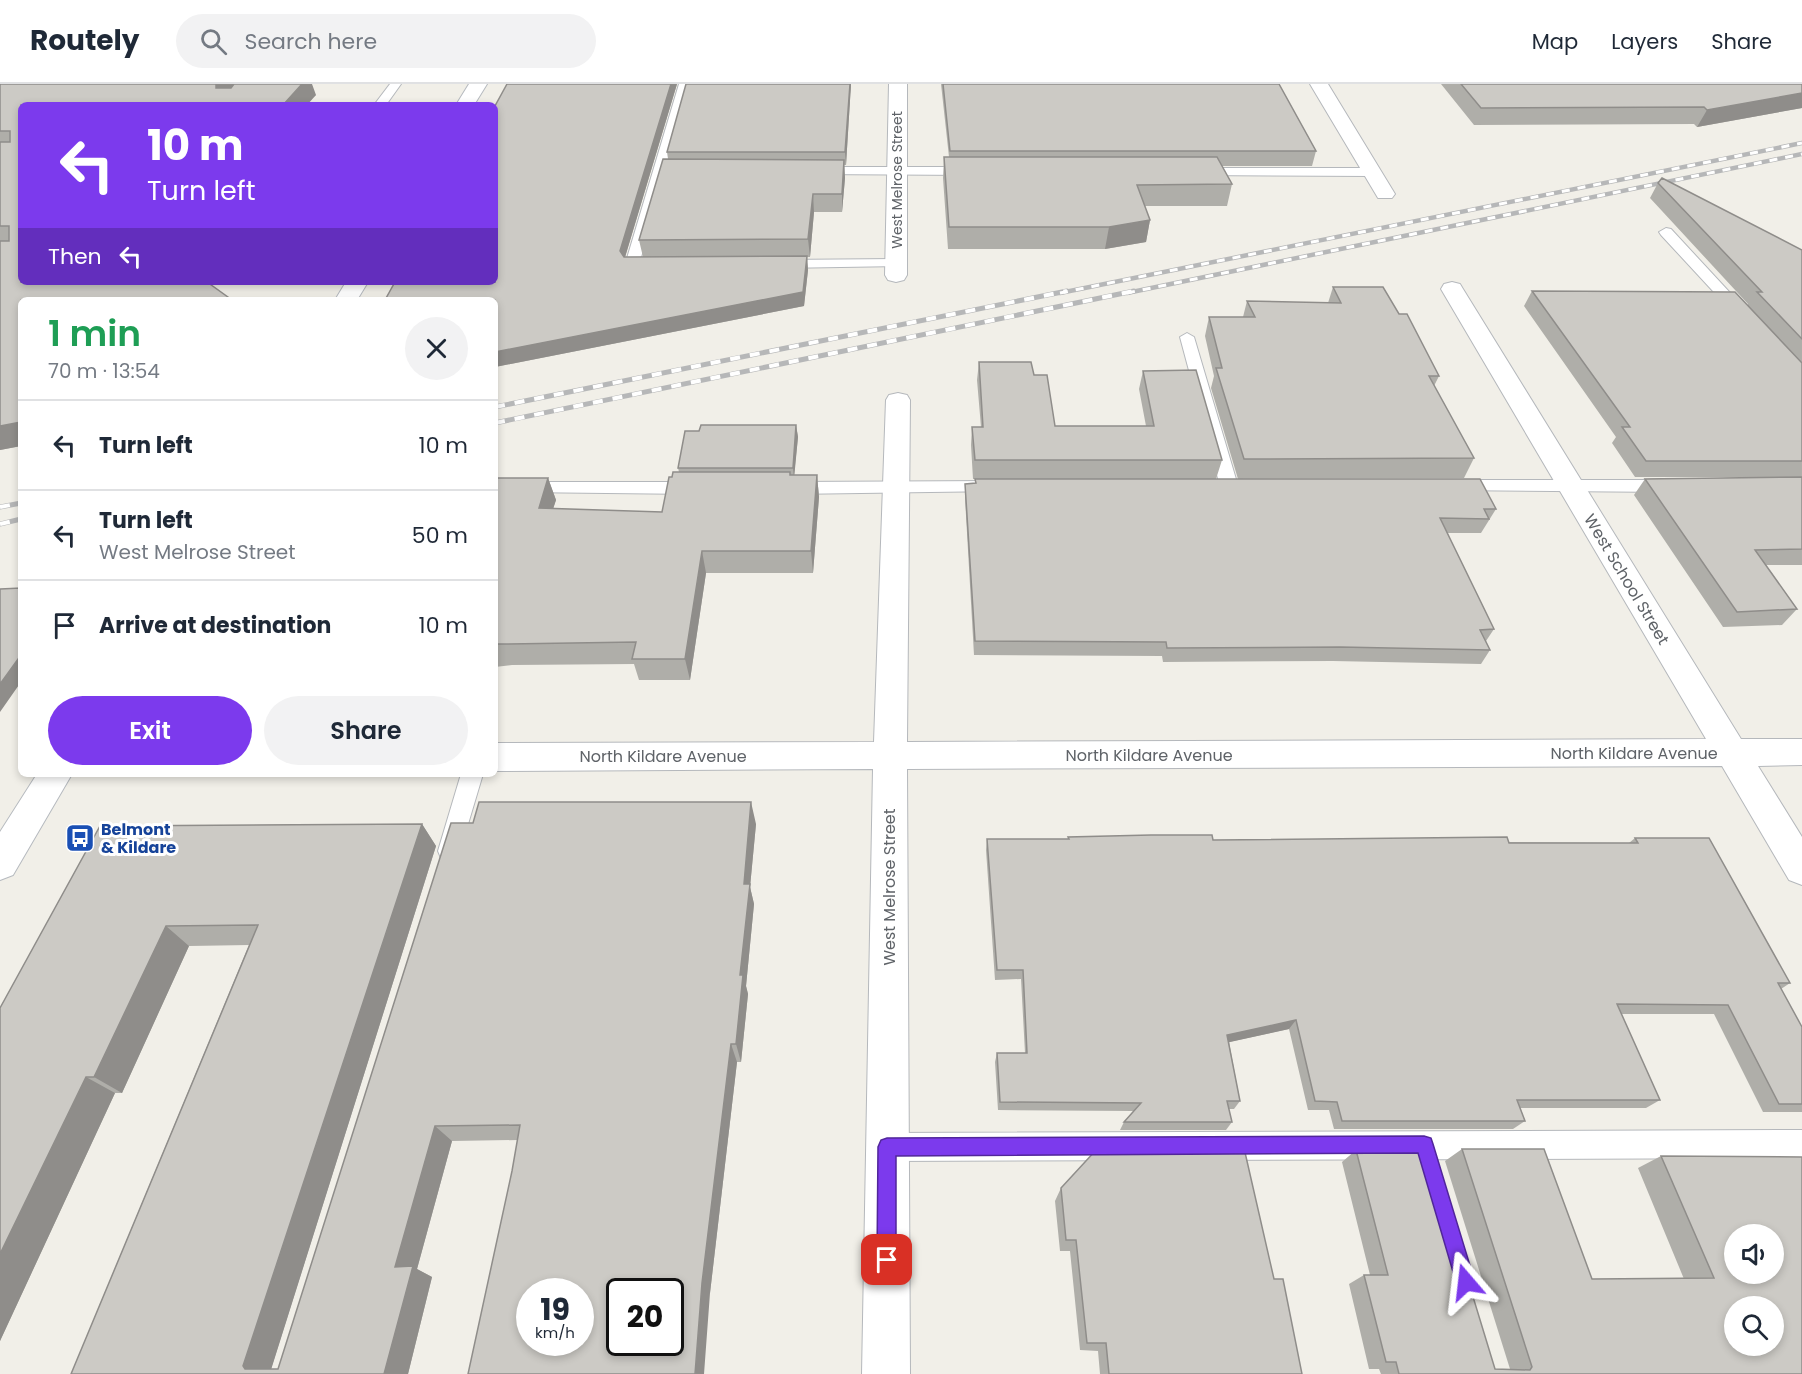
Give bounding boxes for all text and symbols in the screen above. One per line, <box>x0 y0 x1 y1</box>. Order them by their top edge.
search box <box>176 14 596 68</box>
text: Routely <box>30 21 140 60</box>
icon: search <box>197 25 230 58</box>
text: Search here <box>245 26 377 57</box>
text: Map <box>1532 27 1578 56</box>
text: Layers <box>1611 27 1678 56</box>
text: Share <box>1711 27 1772 56</box>
street label: West Melrose Street <box>887 111 907 249</box>
text: 10 m <box>147 116 244 175</box>
icon: left <box>48 126 126 204</box>
text: Turn left <box>147 172 256 209</box>
icon: left <box>114 240 147 273</box>
text: Then <box>48 241 102 272</box>
text: 1 min <box>48 308 141 359</box>
button: close <box>405 317 468 380</box>
text: 70 m · 13:54 <box>48 357 160 385</box>
icon: left <box>48 429 81 462</box>
text: Turn left <box>99 430 193 461</box>
text: 10 m <box>419 430 468 461</box>
text: Turn left <box>99 505 193 536</box>
street label: West School Street <box>1578 510 1675 649</box>
icon: left <box>48 519 81 552</box>
text: 50 m <box>412 520 468 551</box>
text: West Melrose Street <box>99 538 296 566</box>
icon: arrive <box>48 609 81 642</box>
text: Arrive at destination <box>99 610 331 641</box>
text: 10 m <box>419 610 468 641</box>
button: Exit <box>48 696 252 765</box>
button: Share <box>264 696 468 765</box>
street label: North Kildare Avenue <box>1550 742 1718 765</box>
street label: North Kildare Avenue <box>1065 744 1233 767</box>
street label: North Kildare Avenue <box>579 745 747 768</box>
street label: West Melrose Street <box>878 808 901 966</box>
place label: Belmont & Kildare <box>101 818 176 859</box>
bus stop icon: Belmont & Kildare <box>64 822 96 854</box>
map controls <box>1724 1224 1784 1356</box>
button: sound <box>1724 1224 1784 1284</box>
pin <box>861 1234 912 1285</box>
icon: arrive <box>870 1243 903 1276</box>
position arrow <box>1434 1250 1498 1314</box>
speed limit sign: 20 <box>606 1278 684 1356</box>
text: 19 <box>540 1288 570 1331</box>
button: search <box>1724 1296 1784 1356</box>
text: km/h <box>535 1322 575 1343</box>

